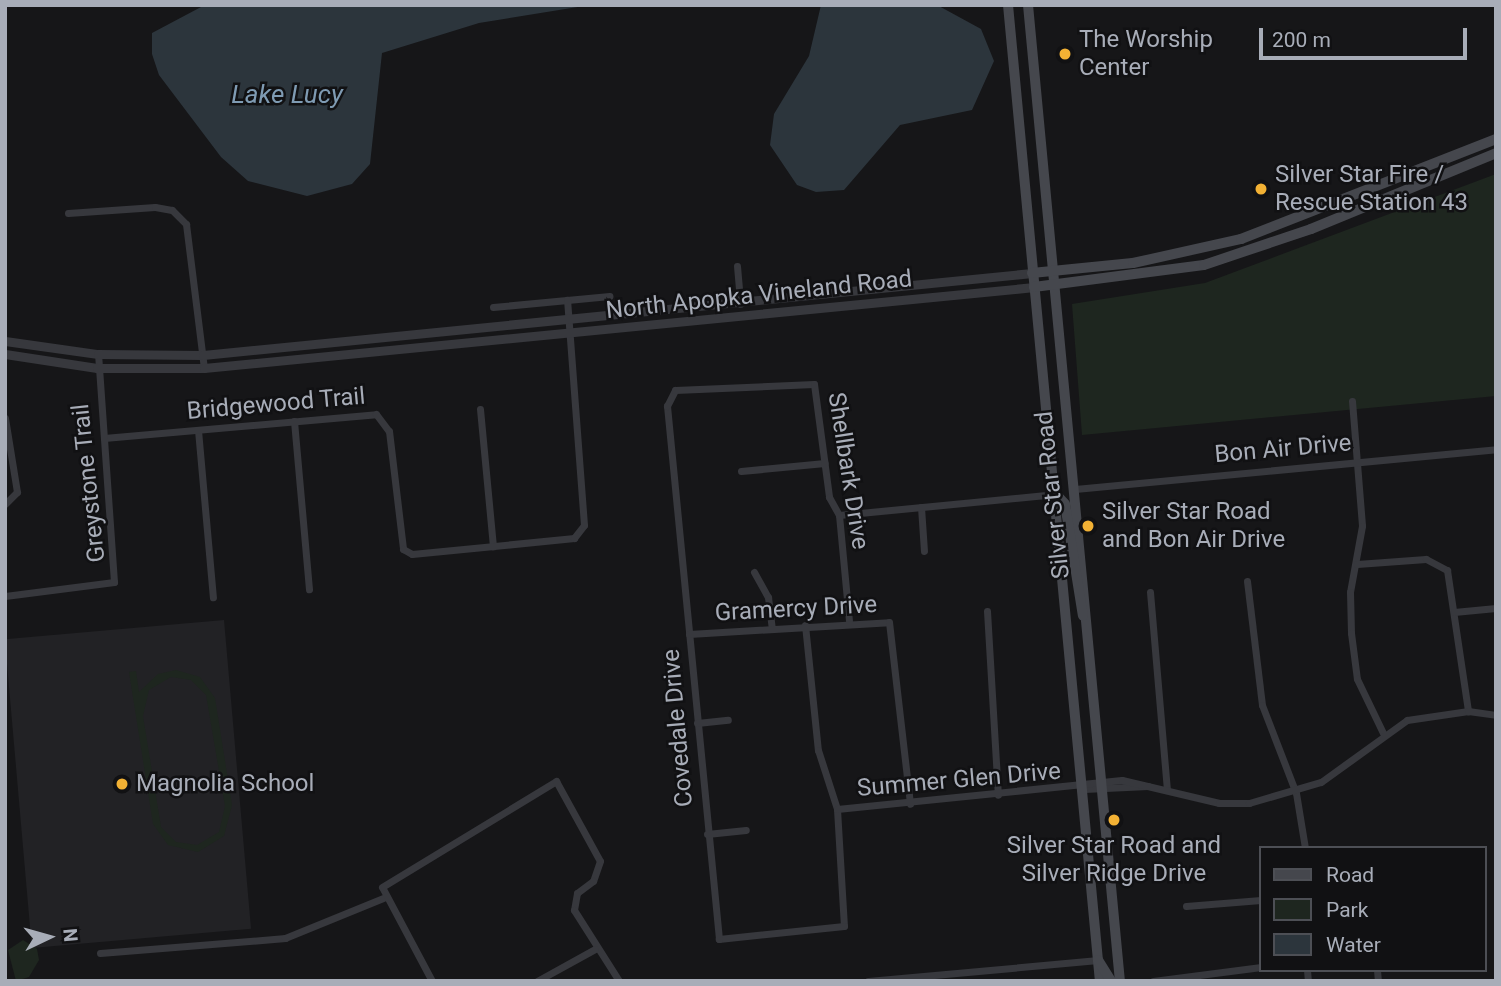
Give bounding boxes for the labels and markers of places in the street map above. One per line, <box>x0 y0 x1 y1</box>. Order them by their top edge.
place label: The Worship Center <box>1079 26 1213 82</box>
marker: The Worship Center <box>1057 46 1073 62</box>
place label: Silver Star Fire / Rescue Station 43 <box>1275 161 1468 217</box>
marker: Silver Star Fire / Rescue Station 43 <box>1253 181 1269 197</box>
place label: Silver Star Road and Bon Air Drive <box>1102 498 1285 554</box>
marker: Silver Star Road and Bon Air Drive <box>1080 518 1096 534</box>
place label: Magnolia School <box>136 770 314 798</box>
marker: Magnolia School <box>114 776 130 792</box>
marker: Silver Star Road and Silver Ridge Drive <box>1106 812 1122 828</box>
place label: Silver Star Road and Silver Ridge Drive <box>1007 832 1221 888</box>

